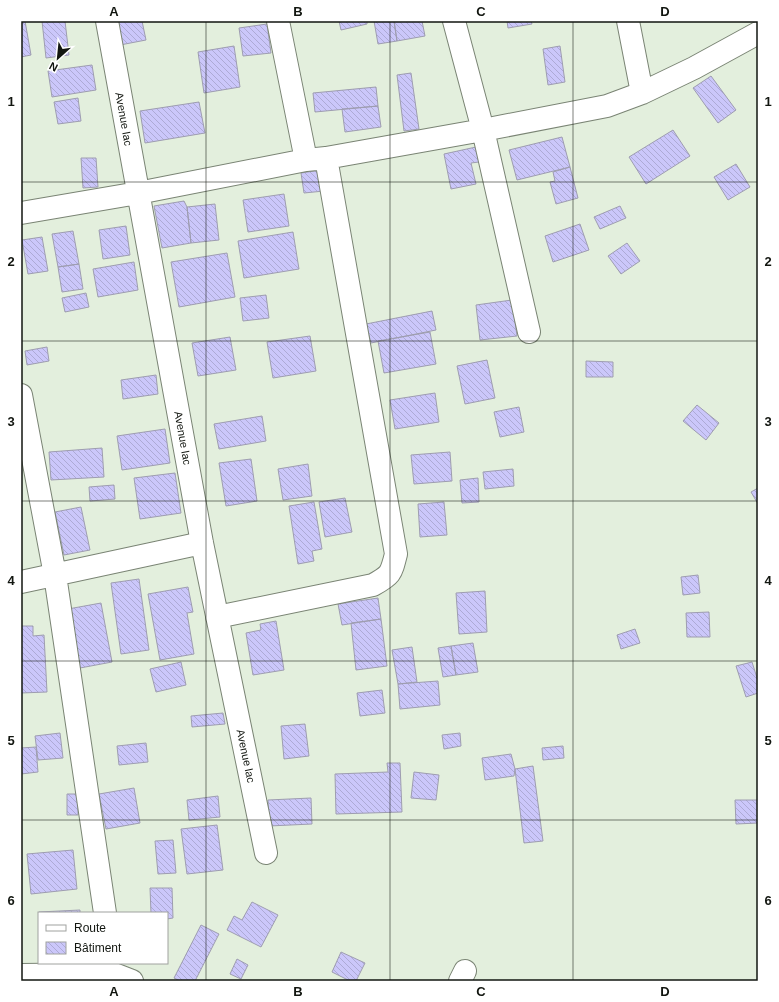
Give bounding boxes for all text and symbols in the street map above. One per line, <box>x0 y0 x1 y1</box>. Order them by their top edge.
text: A <box>109 4 119 19</box>
text: B <box>293 4 303 19</box>
text: C <box>476 4 486 19</box>
text: D <box>660 4 670 19</box>
north arrow <box>38 38 78 78</box>
text: N <box>47 60 60 74</box>
street label: Avenue lac <box>113 91 135 147</box>
text: 1 <box>7 94 15 109</box>
text: 1 <box>764 94 772 109</box>
text: 2 <box>7 254 15 269</box>
text: 2 <box>764 254 772 269</box>
street label: Avenue lac <box>172 410 194 466</box>
text: 3 <box>7 414 15 429</box>
text: 3 <box>764 414 772 429</box>
text: 4 <box>7 573 15 588</box>
text: 4 <box>764 573 772 588</box>
street label: Avenue lac <box>234 728 258 784</box>
text: 5 <box>7 733 15 748</box>
text: 5 <box>764 733 772 748</box>
text: 6 <box>7 893 15 908</box>
text: 6 <box>764 893 772 908</box>
legend <box>38 912 168 964</box>
text: Route <box>74 921 106 935</box>
text: Bâtiment <box>74 941 122 955</box>
text: A <box>109 984 119 999</box>
text: B <box>293 984 303 999</box>
text: C <box>476 984 486 999</box>
text: D <box>660 984 670 999</box>

